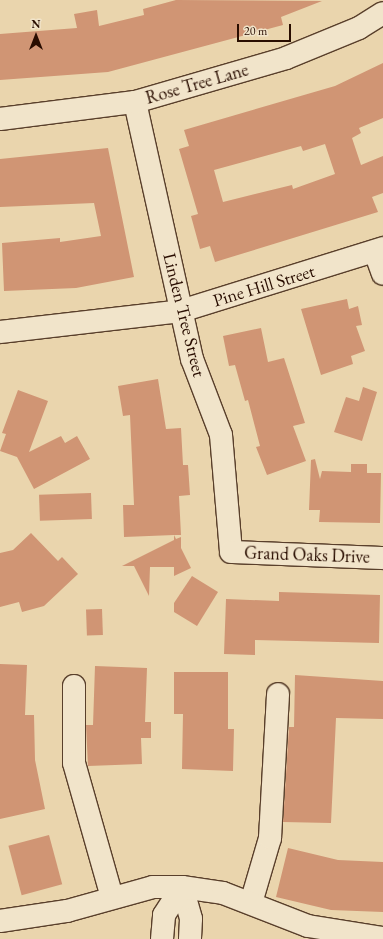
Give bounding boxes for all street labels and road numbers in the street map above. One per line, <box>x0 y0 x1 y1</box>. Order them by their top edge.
street label: Rose Tree Lane <box>143 59 251 109</box>
street label: Linden Tree Street <box>158 251 210 379</box>
street label: Pine Hill Street <box>211 260 317 312</box>
street label: Grand Oaks Drive <box>244 542 370 568</box>

